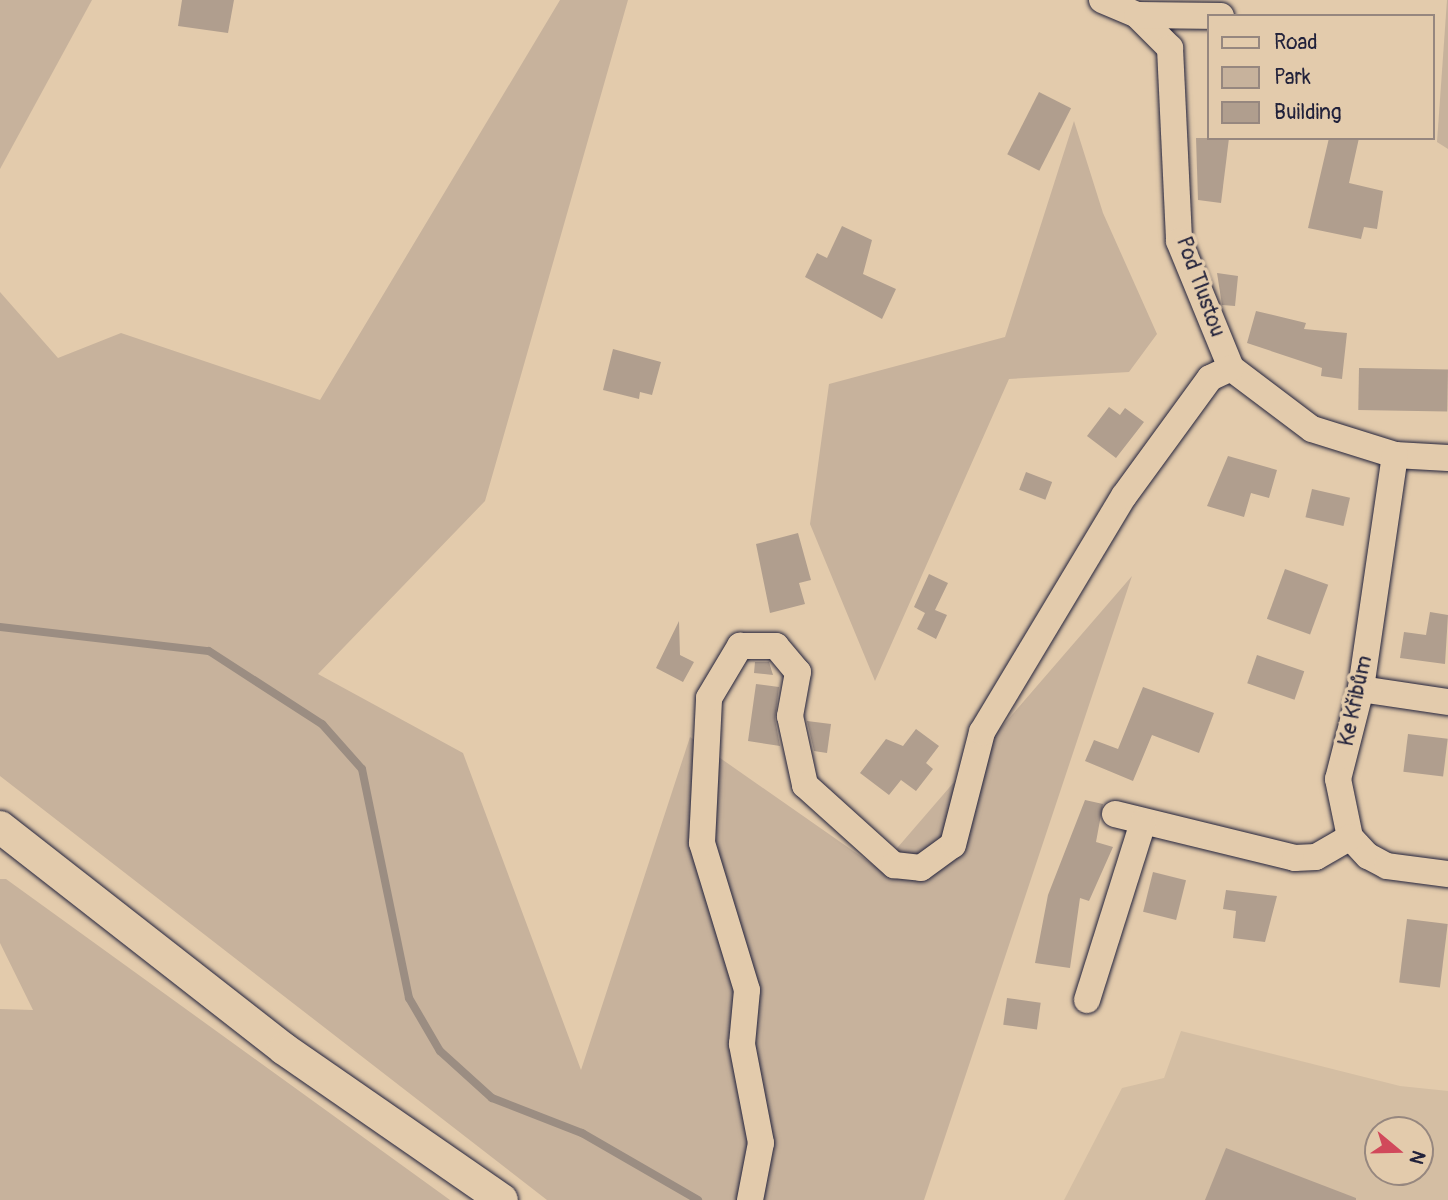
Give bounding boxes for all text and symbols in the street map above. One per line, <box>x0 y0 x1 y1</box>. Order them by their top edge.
legend <box>1206 14 1434 140</box>
text: Road <box>1274 29 1318 56</box>
text: Park <box>1274 64 1311 91</box>
text: Building <box>1274 99 1341 126</box>
street label: Pod Tlustou <box>1170 234 1230 340</box>
street label: Ke Křibům <box>1334 653 1378 749</box>
north arrow <box>1364 1116 1434 1186</box>
text: N <box>1404 1147 1430 1167</box>

